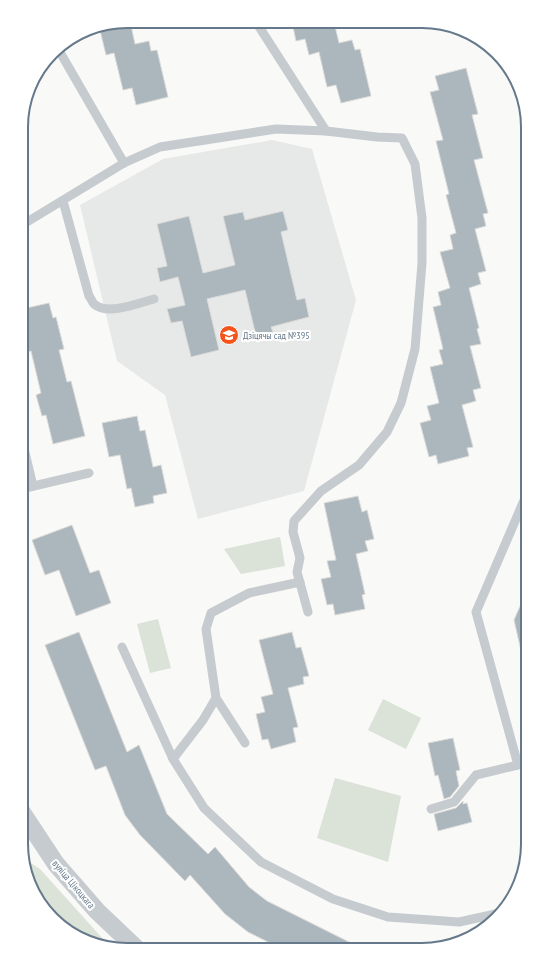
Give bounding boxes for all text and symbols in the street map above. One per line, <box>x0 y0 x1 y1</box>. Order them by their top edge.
school or university icon: Дзіцячы сад №395 <box>218 324 240 346</box>
place label: Дзіцячы сад №395 <box>243 329 310 342</box>
street label: вуліца Цікоцкага <box>50 857 98 911</box>

